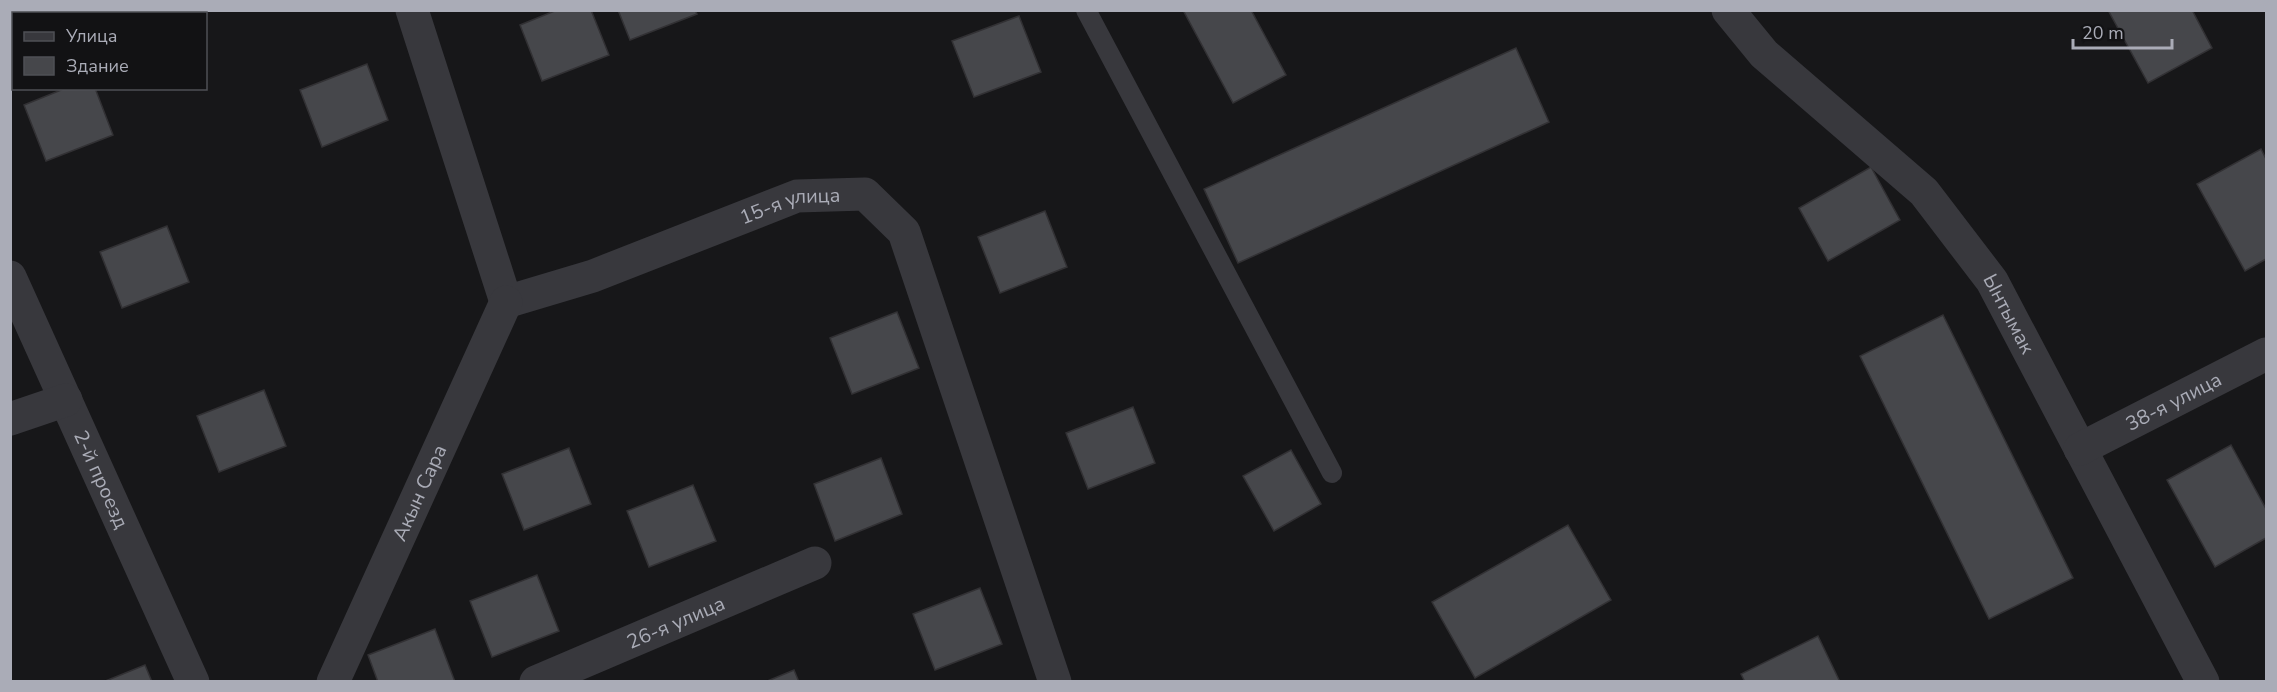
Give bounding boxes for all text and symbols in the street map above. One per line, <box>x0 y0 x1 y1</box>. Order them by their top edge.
legend <box>12 12 207 90</box>
scale bar <box>2073 12 2172 50</box>
text: 20 m <box>2082 21 2124 45</box>
text: Улица <box>65 24 117 48</box>
text: Здание <box>66 54 129 78</box>
street label: 15-я улица <box>735 181 841 231</box>
street label: Ынтымак <box>1977 269 2042 359</box>
street label: 38-я улица <box>2121 366 2226 437</box>
street label: 2-й проезд <box>67 426 135 533</box>
street label: Акын Сара <box>385 440 453 545</box>
street label: 26-я улица <box>623 590 729 655</box>

